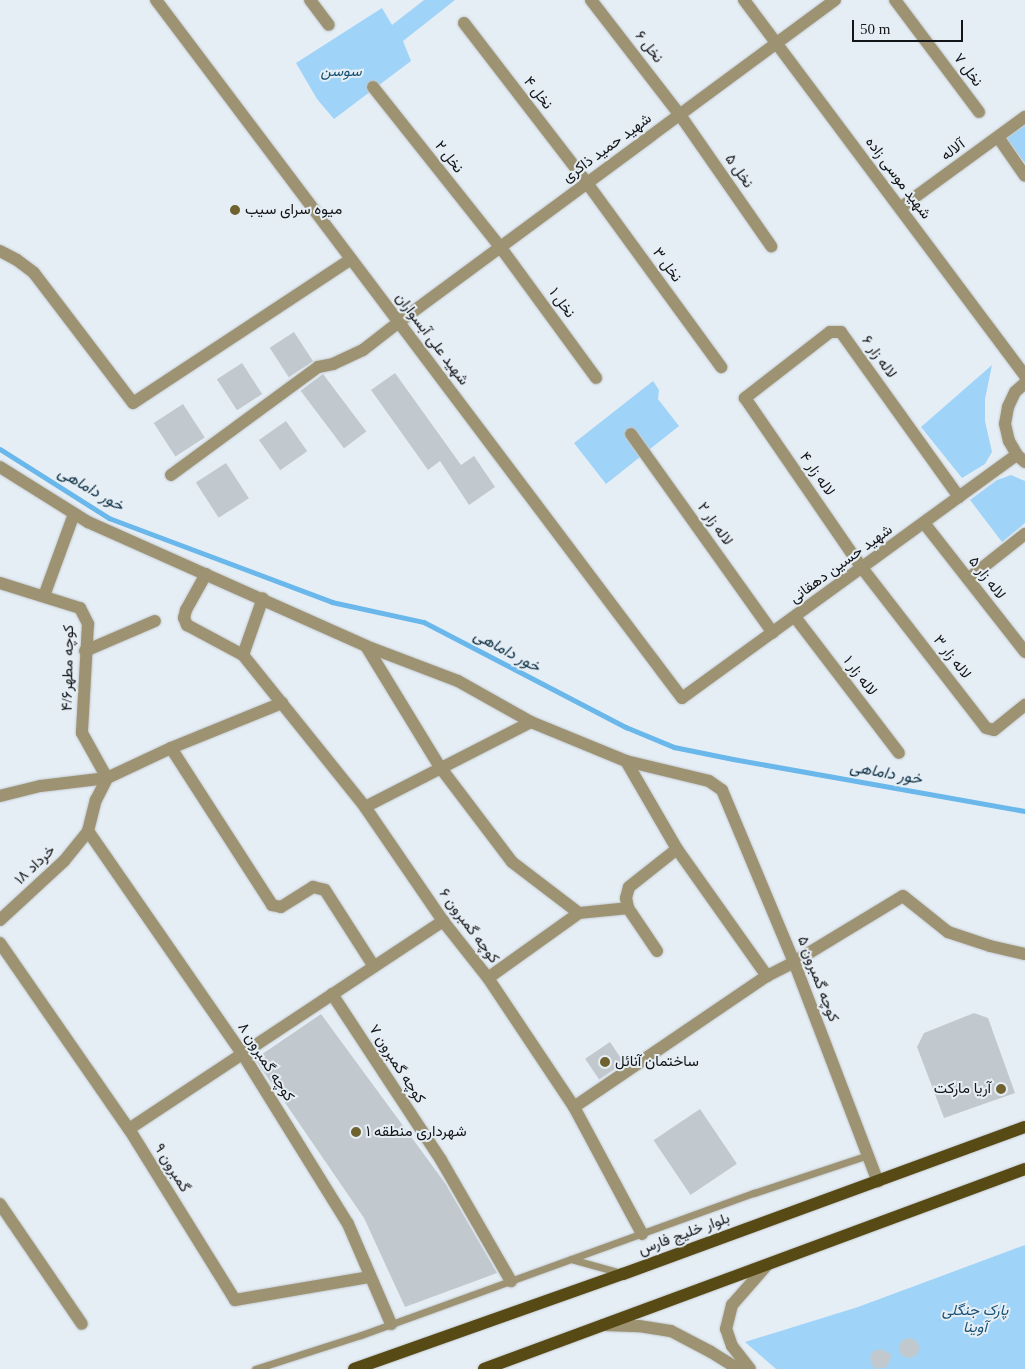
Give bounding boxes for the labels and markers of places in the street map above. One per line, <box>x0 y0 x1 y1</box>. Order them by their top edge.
place label: میوه سرای سیب <box>245 201 342 219</box>
marker: میوه سرای سیب <box>229 204 241 216</box>
place label: ساختمان آنائل <box>615 1053 699 1071</box>
marker: ساختمان آنائل <box>599 1056 611 1068</box>
place label: آریا مارکت <box>934 1080 991 1098</box>
marker: آریا مارکت <box>995 1083 1007 1095</box>
place label: شهرداری منطقه ۱ <box>366 1123 467 1141</box>
marker: شهرداری منطقه ۱ <box>350 1126 362 1138</box>

